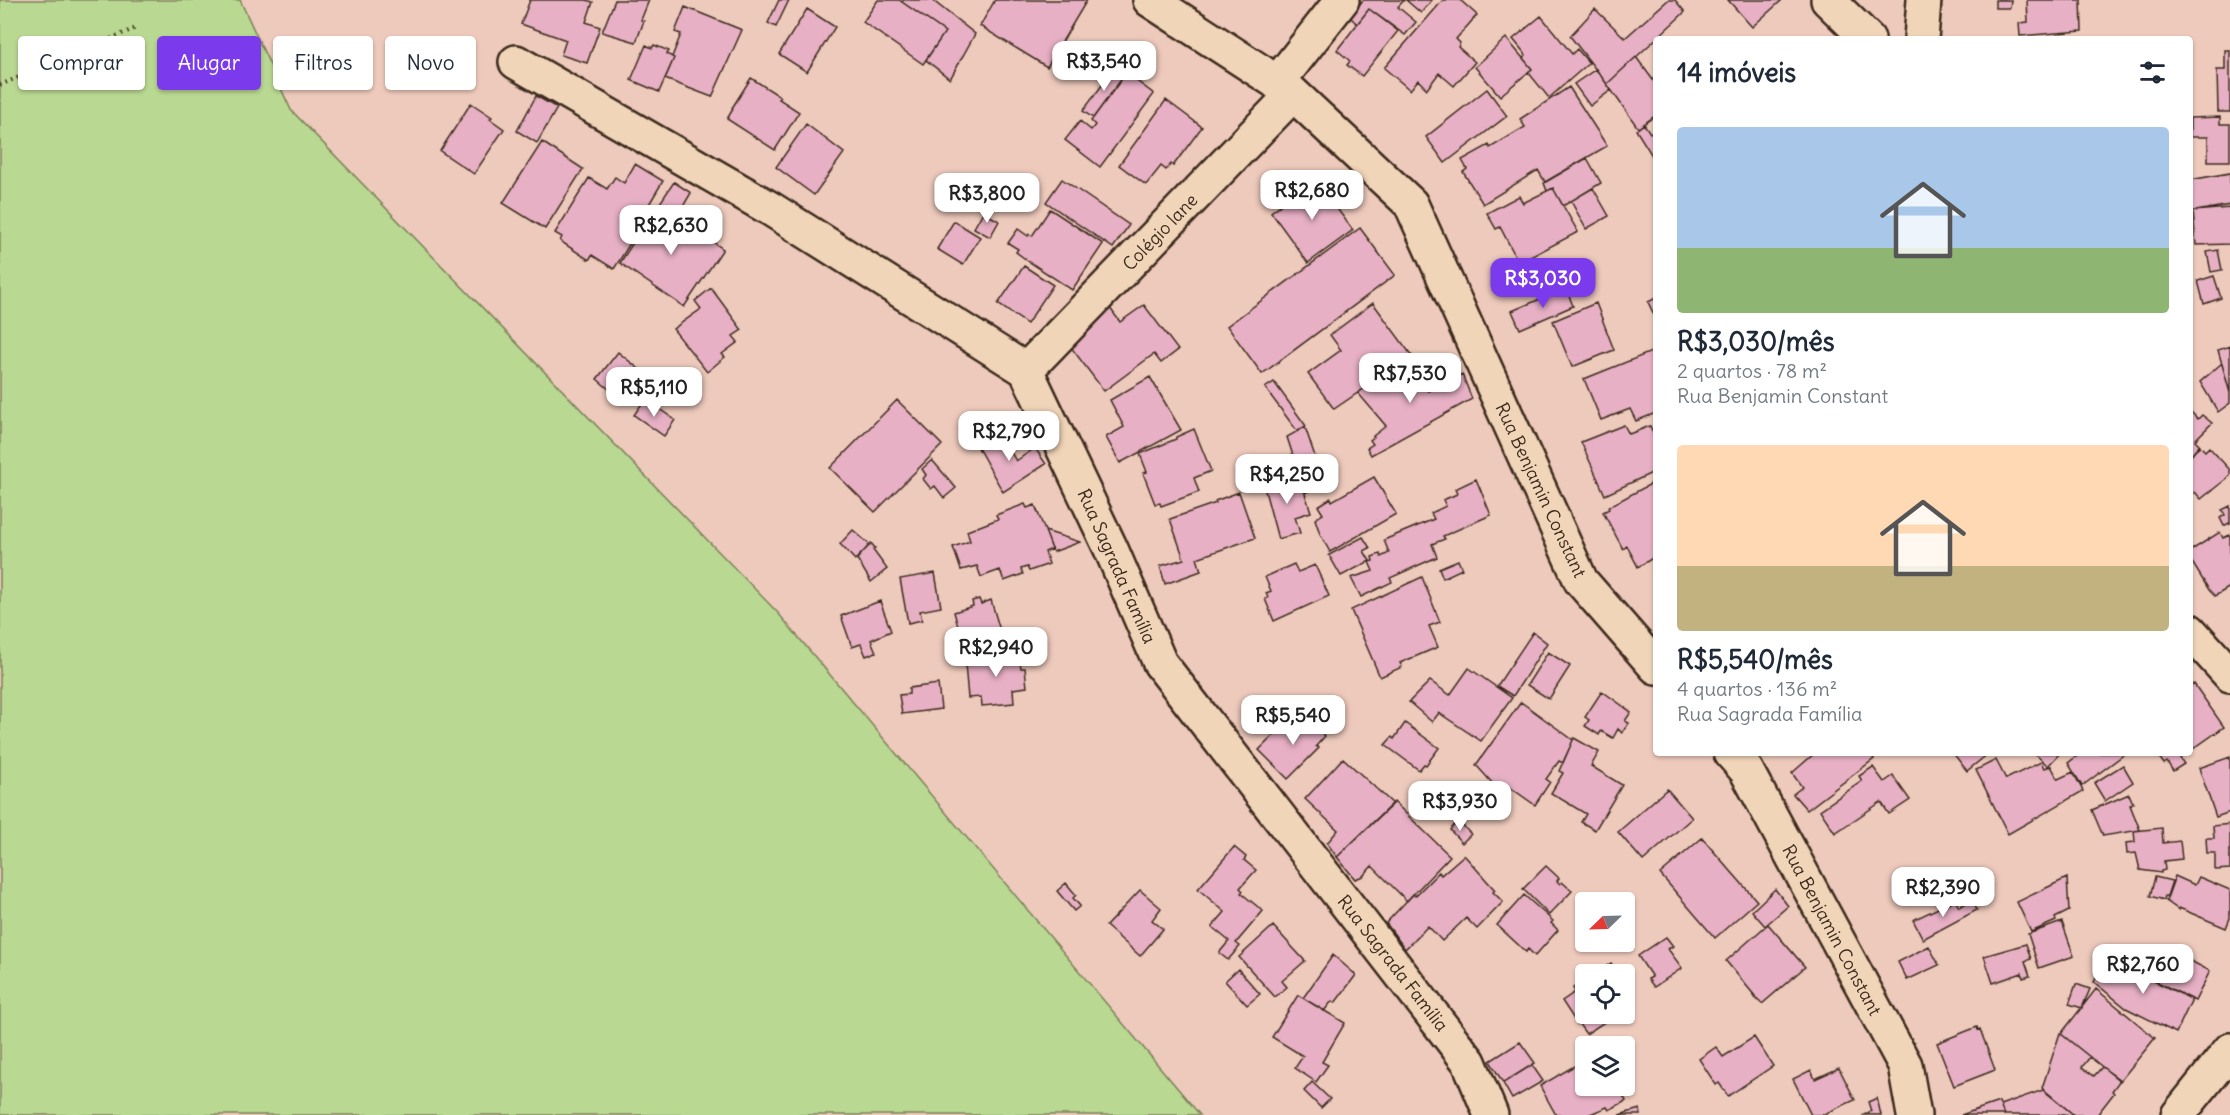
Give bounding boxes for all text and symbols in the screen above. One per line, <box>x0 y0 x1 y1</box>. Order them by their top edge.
chip: Comprar <box>18 36 145 90</box>
chip: Alugar <box>157 36 261 90</box>
chip: Filtros <box>273 36 373 90</box>
chip: Novo <box>385 36 476 90</box>
pin: R$3,540 <box>1049 41 1159 92</box>
text: R$3,540 <box>1066 48 1142 73</box>
text: 14 imóveis <box>1677 56 1796 89</box>
icon: filters <box>2136 56 2169 89</box>
icon: home <box>1869 166 1977 274</box>
pin: R$2,680 <box>1257 170 1367 221</box>
pin: R$3,800 <box>932 173 1042 224</box>
text: R$2,680 <box>1274 177 1350 202</box>
text: R$3,800 <box>948 180 1026 205</box>
street label: Colégio lane <box>1118 189 1202 275</box>
pin: R$2,630 <box>616 205 726 256</box>
text: R$2,630 <box>633 212 709 237</box>
pin: R$3,030 <box>1488 258 1598 309</box>
text: R$3,030 <box>1504 265 1582 290</box>
text: R$3,030/mês <box>1677 325 1835 358</box>
pin: R$7,530 <box>1355 353 1465 404</box>
text: 2 quartos · 78 m² <box>1677 358 1827 383</box>
text: R$7,530 <box>1373 360 1447 385</box>
pin: R$5,110 <box>599 367 709 418</box>
text: R$5,110 <box>620 374 688 399</box>
text: Rua Benjamin Constant <box>1677 383 1888 408</box>
street label: Rua Benjamin Constant <box>1490 399 1592 581</box>
pin: R$2,790 <box>954 411 1064 462</box>
text: R$2,790 <box>972 418 1046 443</box>
pin: R$4,250 <box>1232 454 1342 505</box>
text: R$4,250 <box>1249 461 1325 486</box>
icon: home <box>1869 484 1977 592</box>
street label: Rua Sagrada Família <box>1073 485 1161 647</box>
pin: R$2,940 <box>941 627 1051 678</box>
text: R$2,940 <box>958 634 1034 659</box>
text: R$5,540/mês <box>1677 643 1833 676</box>
text: 4 quartos · 136 m² <box>1677 676 1837 701</box>
pin: R$5,540 <box>1238 695 1348 746</box>
text: Rua Sagrada Família <box>1677 701 1862 726</box>
text: R$5,540 <box>1255 702 1331 727</box>
pin: R$3,930 <box>1405 781 1515 832</box>
text: R$3,930 <box>1422 788 1498 813</box>
street label: Rua Benjamin Constant <box>1777 841 1887 1019</box>
pin: R$2,390 <box>1888 867 1998 918</box>
text: R$2,390 <box>1906 874 1980 899</box>
street label: Rua Sagrada Família <box>1333 890 1453 1036</box>
north arrow <box>1575 892 1635 952</box>
map controls <box>1575 892 1635 1096</box>
pin: R$2,760 <box>2088 944 2198 995</box>
text: R$2,760 <box>2106 951 2180 976</box>
button: locate <box>1575 964 1635 1024</box>
button: layers <box>1575 1036 1635 1096</box>

